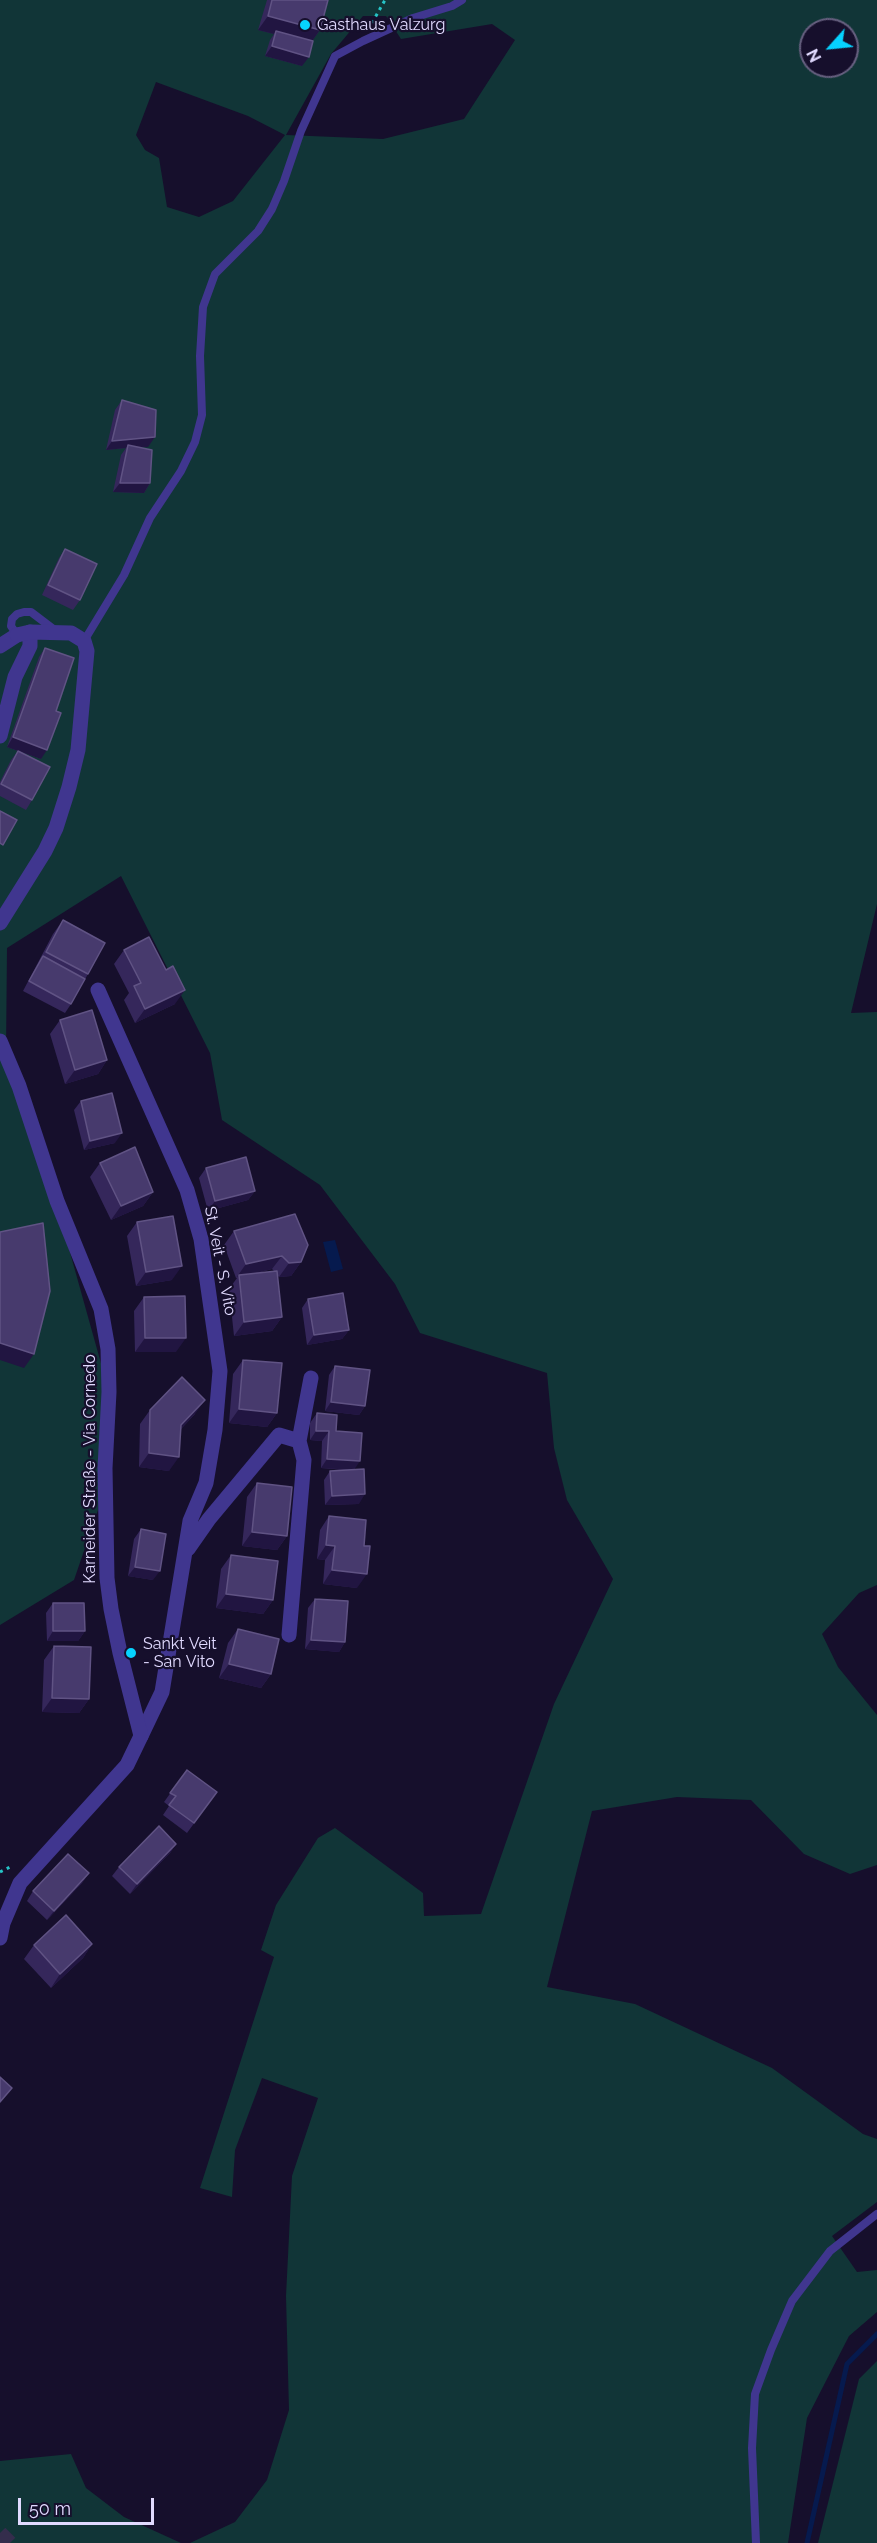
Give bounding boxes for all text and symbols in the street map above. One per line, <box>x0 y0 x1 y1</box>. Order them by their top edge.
place label: Gasthaus Valzurg <box>317 15 445 35</box>
marker: Gasthaus Valzurg <box>298 18 312 32</box>
north arrow <box>799 18 859 78</box>
text: N <box>803 46 826 65</box>
street label: St. Veit - S. Vito <box>200 1205 240 1317</box>
street label: Karneider Straße - Via Cornedo <box>80 1354 100 1584</box>
place label: Sankt Veit - San Vito <box>143 1634 217 1672</box>
marker: Sankt Veit - San Vito <box>124 1646 138 1660</box>
scale bar <box>21 2486 158 2524</box>
text: 50 m <box>29 2498 71 2519</box>

